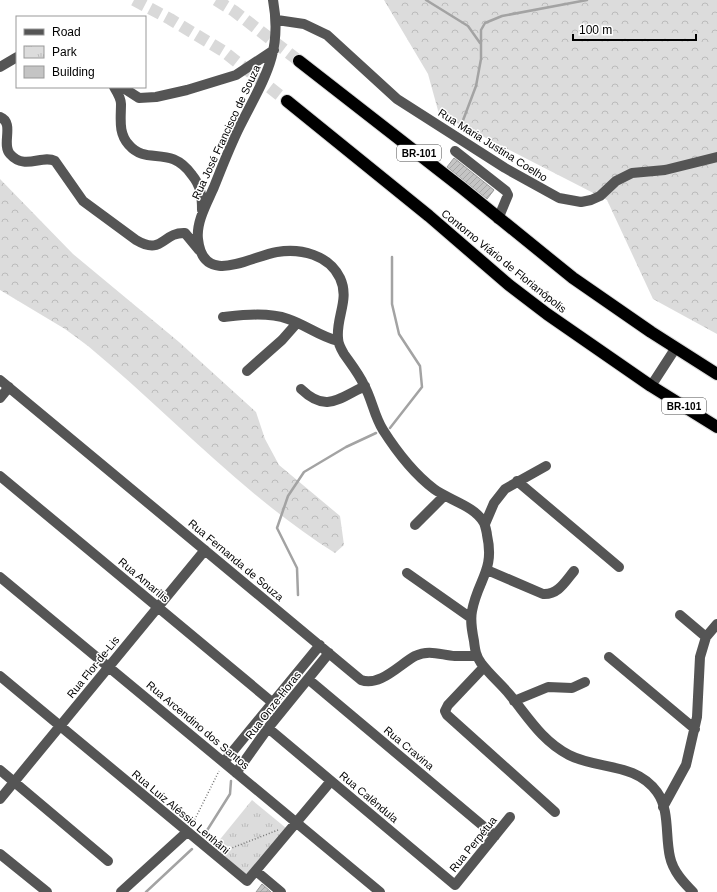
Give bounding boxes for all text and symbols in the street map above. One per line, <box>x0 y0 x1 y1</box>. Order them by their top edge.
legend <box>16 16 146 88</box>
scale bar <box>573 16 696 42</box>
text: 100 m <box>579 23 612 37</box>
text: Road <box>52 25 81 39</box>
text: Park <box>52 45 78 59</box>
street label: Rua José Francisco de Souza <box>190 62 263 201</box>
text: Building <box>52 65 95 79</box>
street label: Rua Maria Justina Coelho <box>436 106 550 184</box>
road number: BR-101 <box>397 145 441 161</box>
street label: Contorno Viário de Florianópolis <box>439 207 569 315</box>
road number: BR-101 <box>662 398 706 414</box>
street label: Rua Fernanda de Souza <box>186 517 286 604</box>
street label: Rua Amarílis <box>116 555 172 605</box>
street label: Rua Flor-de-Lis <box>64 633 122 700</box>
street label: Rua Onze-Horas <box>243 668 303 741</box>
street label: Rua Arcendino dos Santos <box>144 679 252 772</box>
street label: Rua Cravina <box>382 724 437 773</box>
street label: Rua Luiz Aléssio Lenhâni <box>130 768 232 856</box>
street label: Rua Calêndula <box>337 769 401 826</box>
street label: Rua Perpétua <box>447 813 500 874</box>

